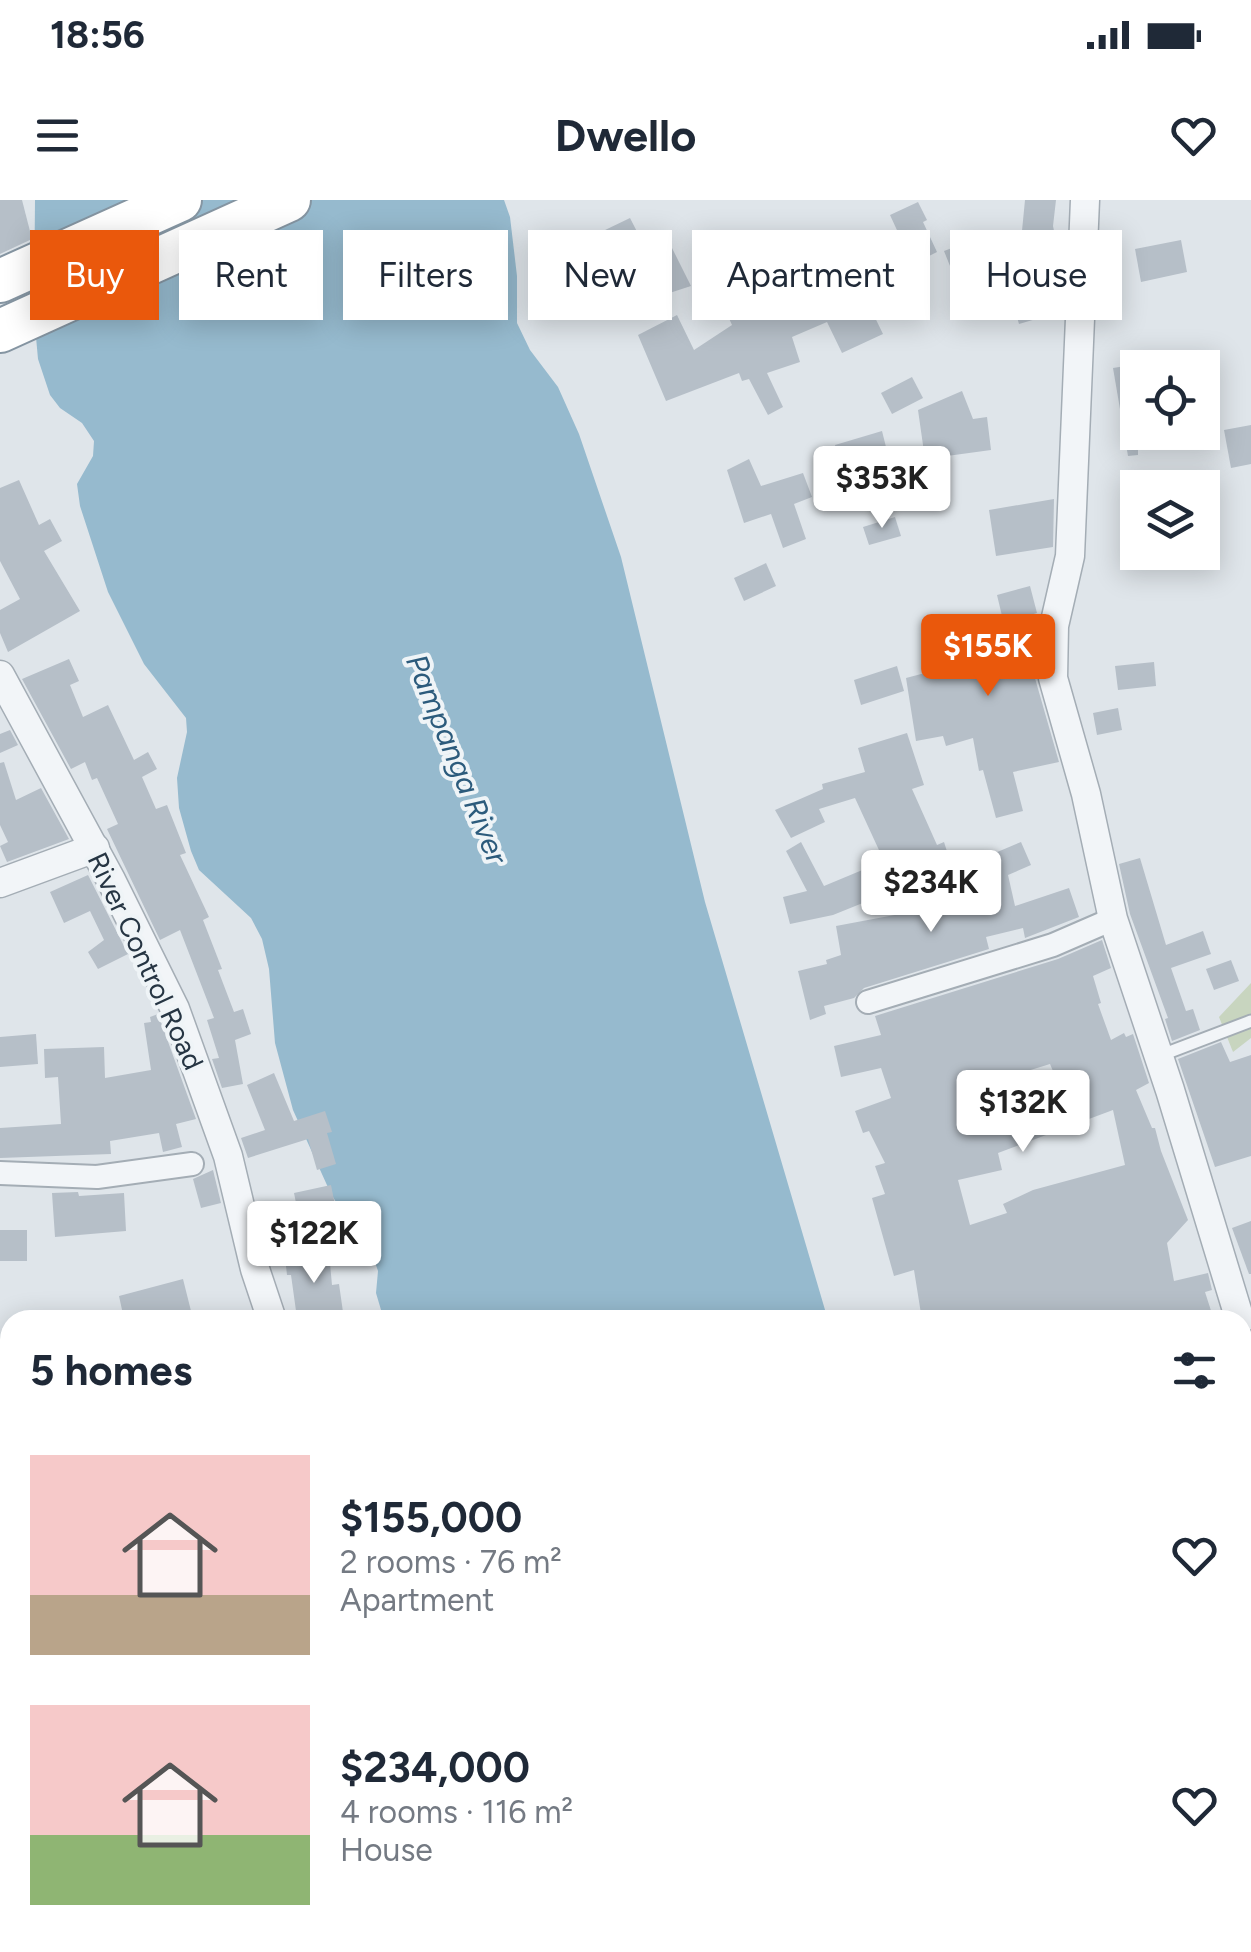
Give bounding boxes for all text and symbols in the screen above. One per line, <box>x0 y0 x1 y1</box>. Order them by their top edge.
text: 18:56 <box>50 12 145 58</box>
icon: menu <box>30 108 85 163</box>
text: Dwello <box>555 108 696 162</box>
icon: heart <box>1166 108 1221 163</box>
chip: Buy <box>30 230 159 320</box>
chip: Rent <box>179 230 323 320</box>
chip: Filters <box>343 230 508 320</box>
chip: New <box>528 230 672 320</box>
chip: Apartment <box>692 230 930 320</box>
chip: House <box>950 230 1122 320</box>
map controls <box>1120 350 1220 570</box>
button: locate <box>1120 350 1220 450</box>
pin: $353K <box>812 446 952 531</box>
text: $353K <box>835 459 929 497</box>
button: layers <box>1120 470 1220 570</box>
pin: $155K <box>918 614 1058 699</box>
text: $155K <box>943 627 1033 665</box>
water label: Pampanga River <box>398 649 517 871</box>
street label: River Control Road <box>81 847 211 1075</box>
pin: $234K <box>861 850 1001 935</box>
text: $234K <box>883 863 979 901</box>
pin: $132K <box>953 1070 1093 1155</box>
text: $132K <box>979 1083 1067 1121</box>
pin: $122K <box>244 1201 384 1286</box>
text: $122K <box>269 1214 359 1252</box>
icon: filters <box>1167 1343 1222 1398</box>
text: 5 homes <box>30 1345 192 1396</box>
text: $155,000 <box>340 1492 522 1543</box>
icon: home <box>110 1495 230 1615</box>
icon: heart <box>1167 1528 1222 1583</box>
text: 2 rooms · 76 m² <box>340 1543 562 1581</box>
text: Apartment <box>340 1581 494 1619</box>
text: $234,000 <box>340 1742 530 1793</box>
icon: home <box>110 1745 230 1865</box>
icon: heart <box>1167 1778 1222 1833</box>
text: 4 rooms · 116 m² <box>340 1793 573 1831</box>
text: House <box>340 1831 433 1869</box>

